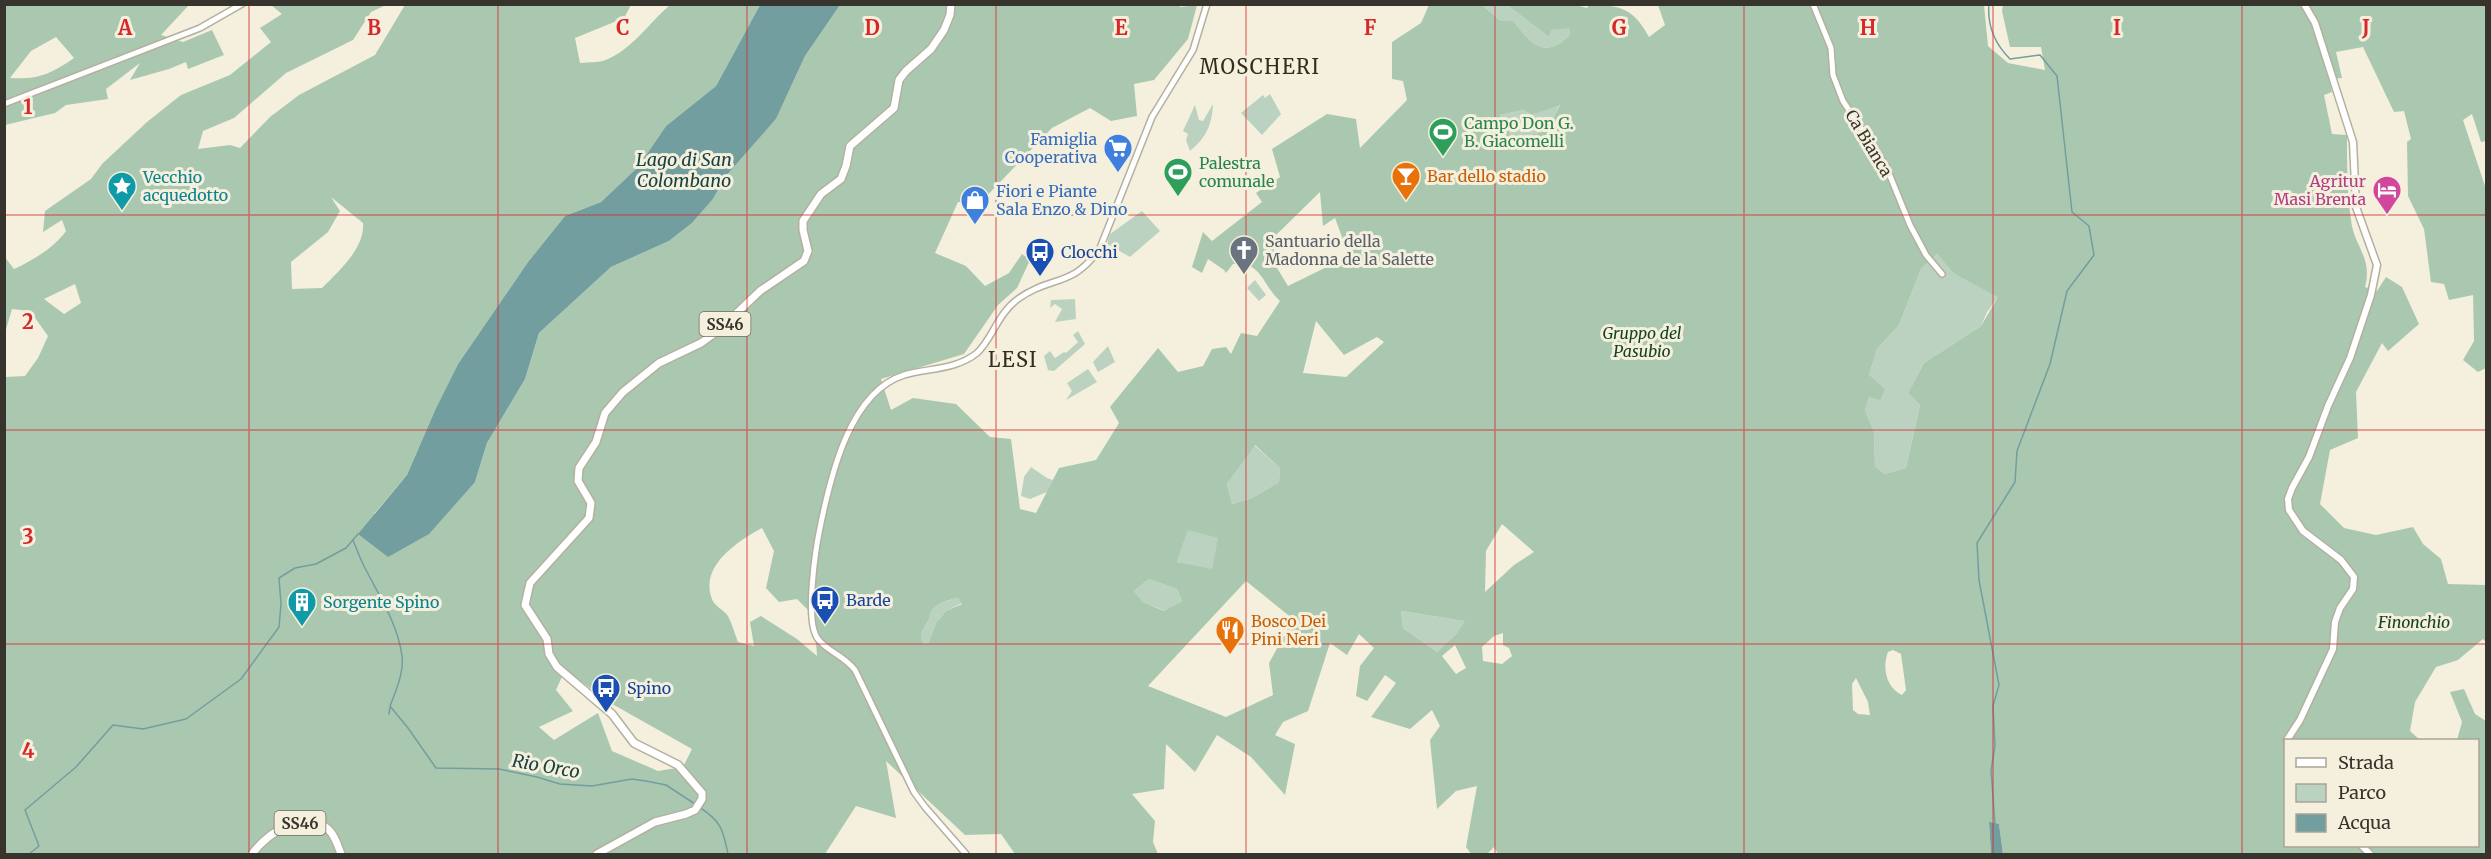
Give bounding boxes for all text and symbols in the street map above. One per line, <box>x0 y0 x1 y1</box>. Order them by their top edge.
text: A <box>117 15 133 40</box>
text: B <box>367 15 381 40</box>
text: C <box>616 15 630 40</box>
text: D <box>864 15 880 40</box>
text: E <box>1114 15 1128 40</box>
text: F <box>1364 15 1377 40</box>
text: G <box>1612 15 1627 40</box>
text: H <box>1860 15 1876 40</box>
text: I <box>2113 15 2121 40</box>
text: J <box>2361 15 2370 40</box>
district label: MOSCHERI <box>1200 54 1320 79</box>
text: 1 <box>23 94 33 119</box>
street label: Ca Bianca <box>1841 106 1897 180</box>
place label: Campo Don G. B. Giacomelli <box>1464 113 1573 151</box>
sports icon: Campo Don G. B. Giacomelli <box>1427 116 1459 158</box>
place label: Famiglia Cooperativa <box>1005 129 1097 167</box>
supermarket icon: Famiglia Cooperativa <box>1102 132 1134 174</box>
water label: Lago di San Colombano <box>636 148 732 192</box>
place label: Palestra comunale <box>1199 153 1274 191</box>
sports icon: Palestra comunale <box>1162 156 1194 198</box>
bar icon: Bar dello stadio <box>1390 160 1422 202</box>
place label: Bar dello stadio <box>1427 166 1546 186</box>
place label: Vecchio acquedotto <box>142 167 228 205</box>
place icon: Vecchio acquedotto <box>106 170 138 212</box>
place label: Agritur Masi Brenta <box>2274 171 2366 209</box>
hotel icon: Agritur Masi Brenta <box>2371 174 2403 216</box>
place label: Fiori e Piante Sala Enzo & Dino <box>996 181 1127 219</box>
shop icon: Fiori e Piante Sala Enzo & Dino <box>959 184 991 226</box>
place label: Santuario della Madonna de la Salette <box>1265 231 1434 269</box>
church icon: Santuario della Madonna de la Salette <box>1228 234 1260 276</box>
bus stop icon: Clocchi <box>1024 236 1056 278</box>
place label: Clocchi <box>1061 242 1118 262</box>
text: 2 <box>22 309 34 334</box>
road number: SS46 <box>700 312 750 336</box>
park label: Gruppo del Pasubio <box>1602 323 1682 361</box>
district label: LESI <box>988 347 1038 372</box>
text: 3 <box>22 524 34 549</box>
bus stop icon: Barde <box>809 584 841 626</box>
building icon: Sorgente Spino <box>286 586 318 628</box>
place label: Barde <box>846 590 891 610</box>
place label: Sorgente Spino <box>323 592 439 612</box>
place label: Bosco Dei Pini Neri <box>1251 611 1326 649</box>
park label: Finonchio <box>2377 612 2450 632</box>
restaurant icon: Bosco Dei Pini Neri <box>1214 614 1246 656</box>
bus stop icon: Spino <box>590 672 622 714</box>
place label: Spino <box>627 678 671 698</box>
text: 4 <box>22 738 35 763</box>
legend <box>2284 739 2479 847</box>
water label: Rio Orco <box>510 749 582 783</box>
text: Strada <box>2338 751 2394 774</box>
text: Parco <box>2338 781 2386 804</box>
road number: SS46 <box>274 811 326 835</box>
text: Acqua <box>2337 811 2391 834</box>

